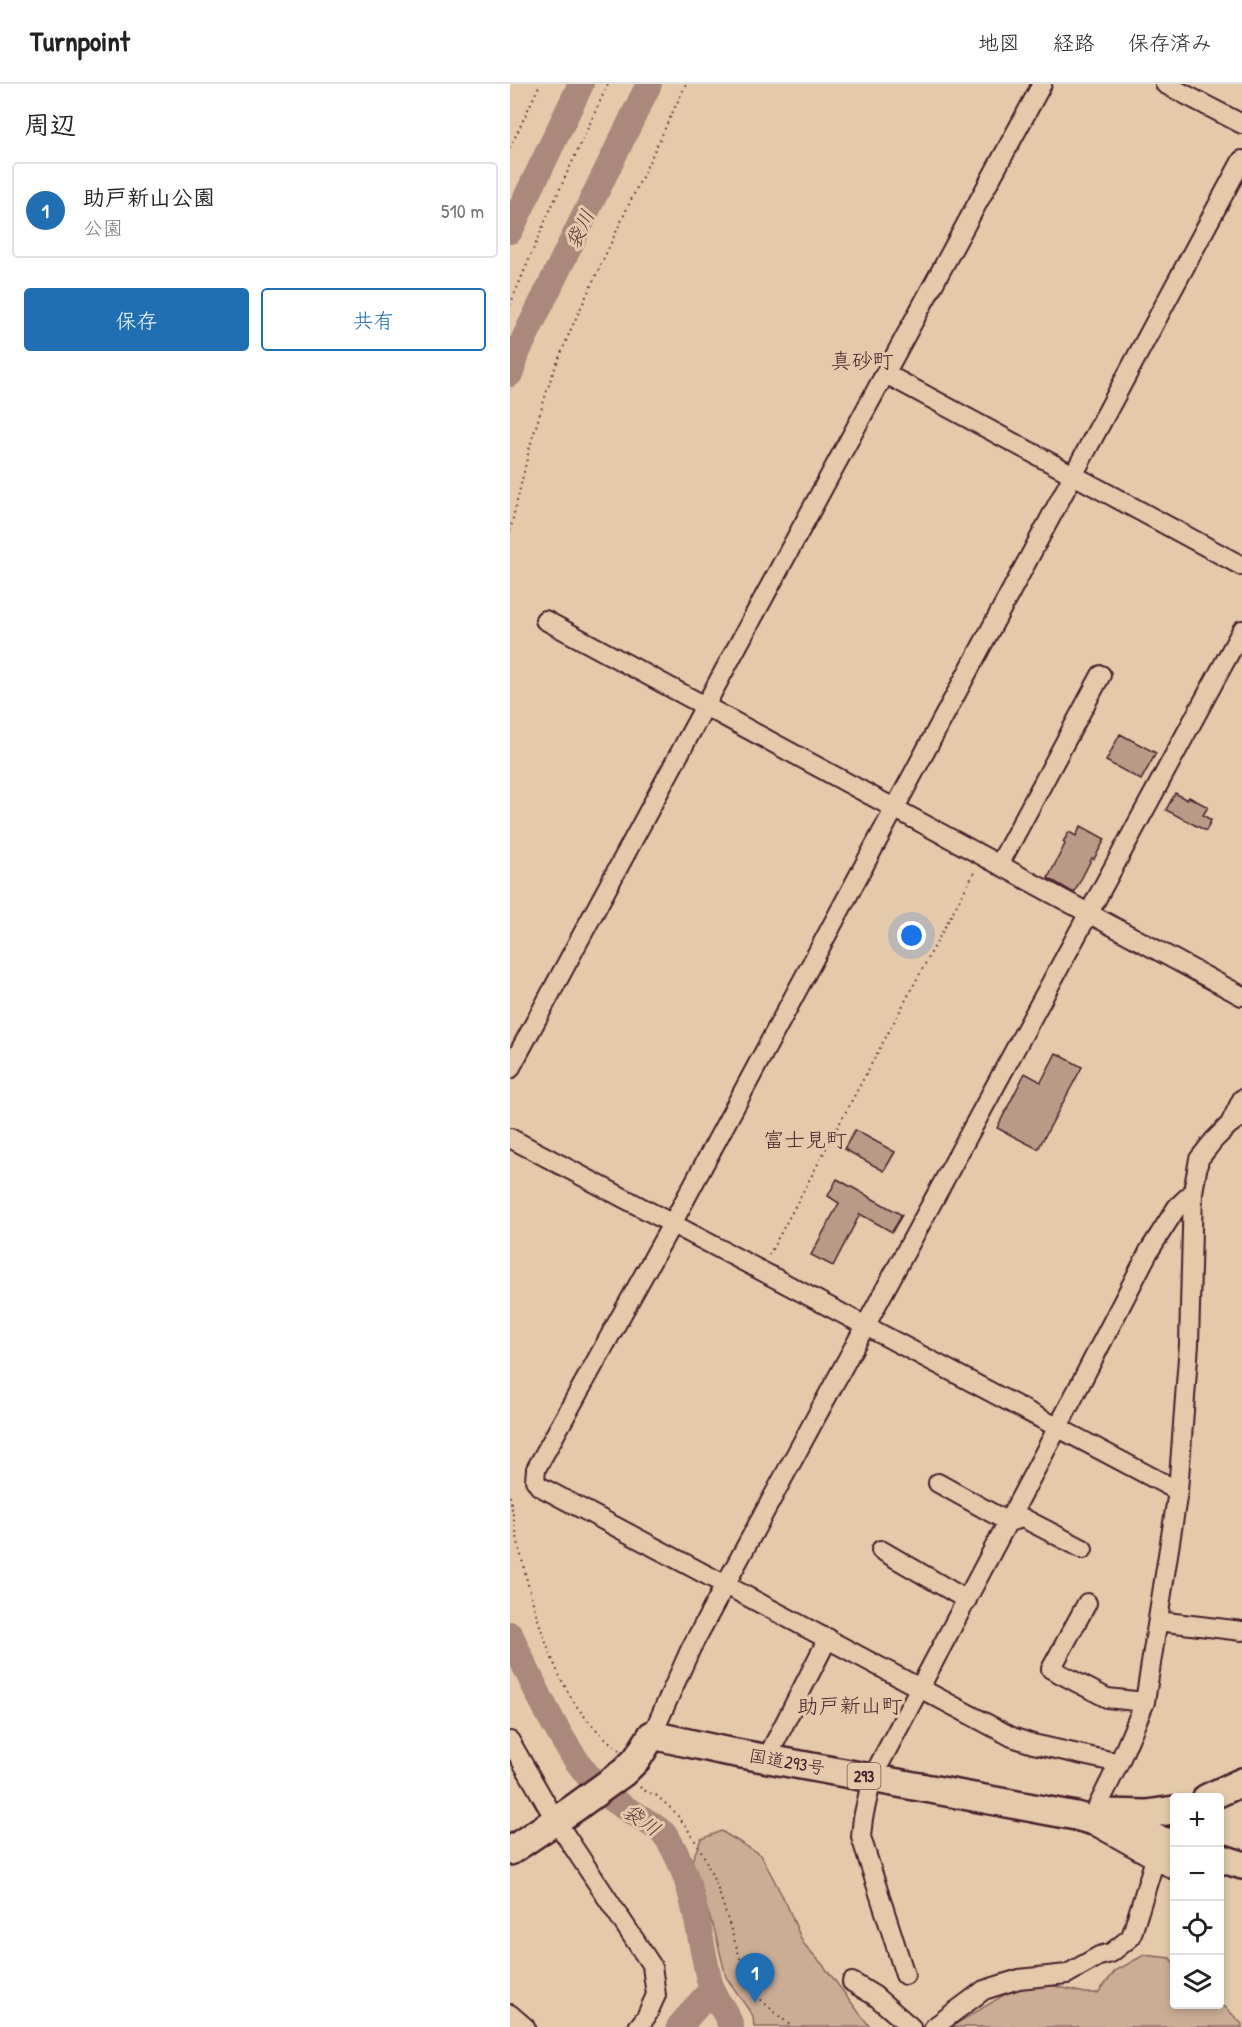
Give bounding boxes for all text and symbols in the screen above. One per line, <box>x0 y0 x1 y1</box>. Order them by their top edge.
text: Turnpoint <box>30 22 130 60</box>
text: 地図 <box>978 28 1020 57</box>
text: 経路 <box>1053 28 1095 57</box>
text: 保存済み <box>1128 28 1212 57</box>
text: 周辺 <box>24 107 76 142</box>
text: 助戸新山公園 <box>83 182 215 212</box>
text: 1 <box>42 197 49 224</box>
text: 510 m <box>441 197 484 224</box>
water label: 袋川 <box>559 205 600 253</box>
text: 公園 <box>83 214 123 241</box>
button: 保存 <box>24 288 249 351</box>
button: 共有 <box>261 288 486 351</box>
district label: 真砂町 <box>831 346 894 375</box>
your location <box>897 921 926 950</box>
district label: 富士見町 <box>763 1125 847 1154</box>
district label: 助戸新山町 <box>798 1691 903 1720</box>
street label: 国道293号 <box>747 1743 827 1781</box>
road number: 293 <box>848 1763 880 1789</box>
map controls <box>1170 1793 1224 2009</box>
button: + <box>1170 1793 1224 1847</box>
water label: 袋川 <box>618 1797 666 1842</box>
button: − <box>1170 1847 1224 1901</box>
button: locate <box>1170 1901 1224 1955</box>
pin: 1 <box>736 1954 774 2003</box>
button: layers <box>1170 1955 1224 2009</box>

